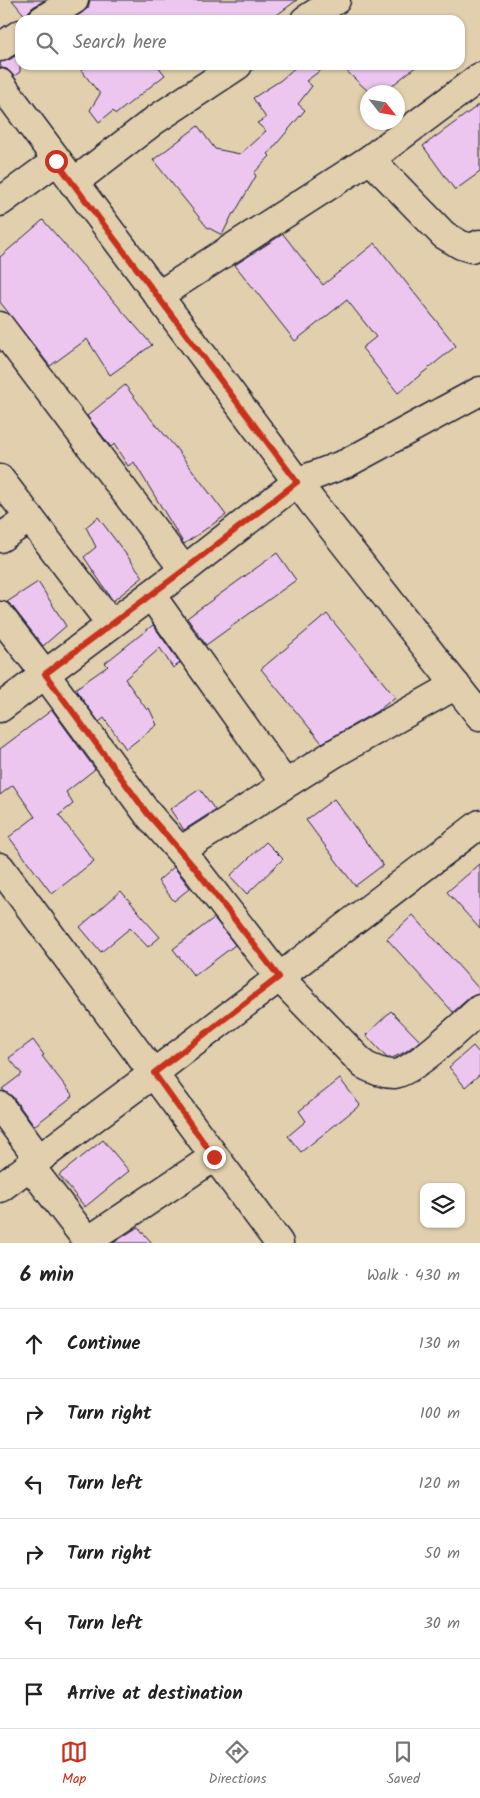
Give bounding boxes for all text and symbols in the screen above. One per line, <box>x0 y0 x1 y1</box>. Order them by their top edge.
search box <box>15 15 465 70</box>
text: Search here <box>73 28 167 58</box>
icon: search <box>33 29 61 57</box>
north arrow <box>360 85 405 130</box>
route start <box>45 150 68 173</box>
route end <box>203 1146 226 1169</box>
map controls <box>420 1183 465 1228</box>
button: layers <box>420 1183 465 1228</box>
text: 6 min <box>20 1259 74 1292</box>
text: Walk · 430 m <box>367 1263 460 1288</box>
text: Continue <box>67 1329 140 1359</box>
icon: ahead <box>20 1330 48 1358</box>
text: 130 m <box>419 1331 460 1356</box>
text: Turn right <box>67 1399 152 1429</box>
icon: right <box>20 1400 48 1428</box>
text: 100 m <box>420 1401 460 1426</box>
text: Turn left <box>67 1469 142 1499</box>
icon: left <box>20 1470 48 1498</box>
text: 120 m <box>419 1471 460 1496</box>
text: Turn right <box>67 1539 152 1569</box>
icon: right <box>20 1540 48 1568</box>
text: 50 m <box>424 1541 460 1566</box>
text: Turn left <box>67 1609 142 1639</box>
icon: left <box>20 1610 48 1638</box>
text: 30 m <box>424 1611 460 1636</box>
text: Arrive at destination <box>67 1679 243 1709</box>
icon: arrive <box>20 1680 48 1708</box>
tab: Map <box>60 1738 88 1790</box>
tab: Directions <box>208 1738 266 1790</box>
tab: Saved <box>387 1738 420 1790</box>

